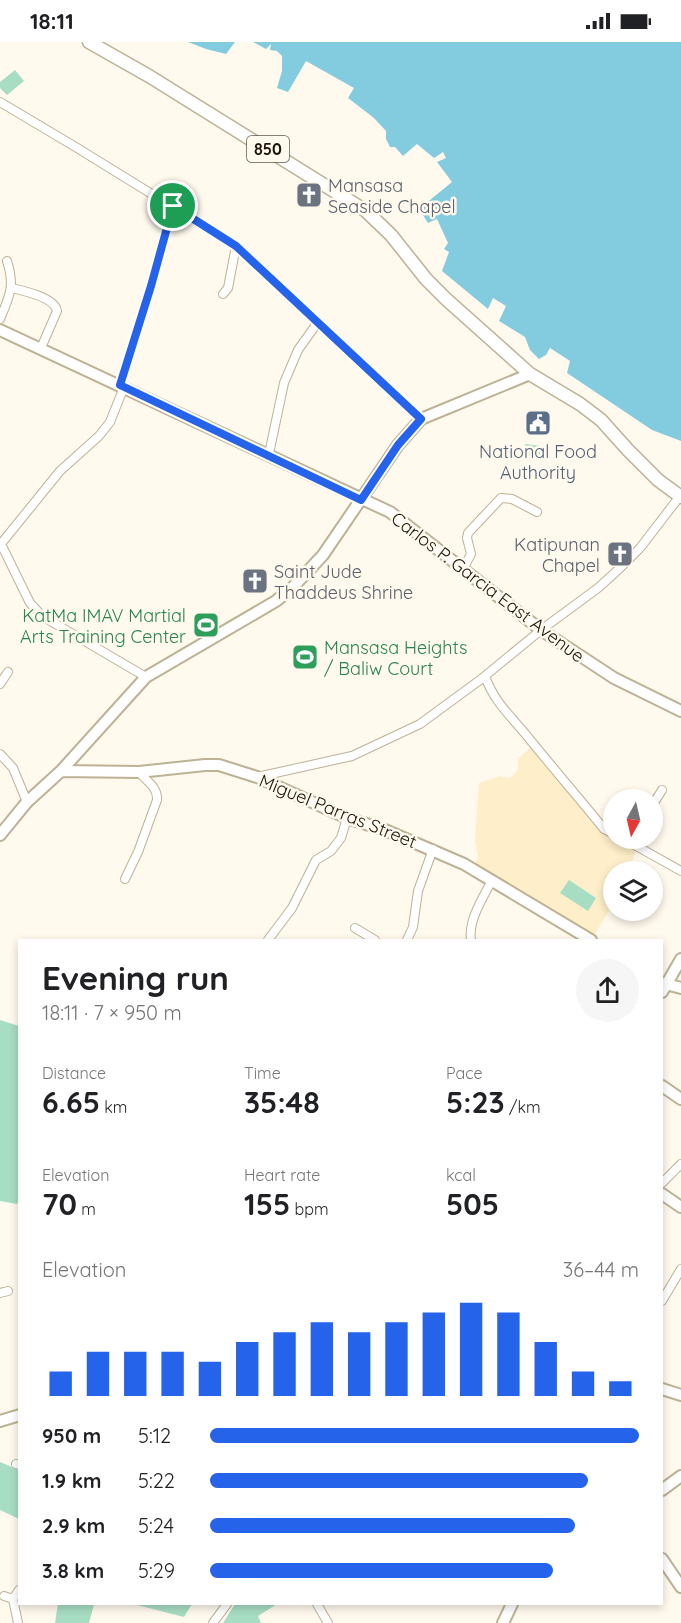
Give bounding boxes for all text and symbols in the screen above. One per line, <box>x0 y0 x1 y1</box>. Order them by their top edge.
text: 18:11 <box>30 7 74 35</box>
road number: 850 <box>247 136 289 162</box>
place label: Mansasa Seaside Chapel <box>328 174 456 218</box>
pin <box>147 180 198 231</box>
church icon: Mansasa Seaside Chapel <box>294 180 324 210</box>
icon: arrive <box>156 189 189 222</box>
public building icon: National Food Authority <box>523 408 553 438</box>
place label: National Food Authority <box>479 440 597 484</box>
street label: Carlos P. Garcia East Avenue <box>387 507 589 667</box>
place label: Katipunan Chapel <box>514 533 600 577</box>
church icon: Katipunan Chapel <box>605 539 635 569</box>
place label: Saint Jude Thaddeus Shrine <box>274 560 413 604</box>
church icon: Saint Jude Thaddeus Shrine <box>240 566 270 596</box>
place label: KatMa IMAV Martial Arts Training Center <box>20 604 186 648</box>
sports icon: KatMa IMAV Martial Arts Training Center <box>191 610 221 640</box>
place label: Mansasa Heights / Baliw Court <box>324 636 467 680</box>
sports icon: Mansasa Heights / Baliw Court <box>290 642 320 672</box>
street label: Miguel Parras Street <box>256 769 420 853</box>
north arrow <box>603 789 663 849</box>
map controls <box>603 789 663 921</box>
button: layers <box>603 861 663 921</box>
text: Evening run <box>42 957 229 998</box>
button: share <box>576 959 639 1022</box>
text: 18:11 · 7 × 950 m <box>42 1000 182 1025</box>
text: Distance <box>42 1063 106 1083</box>
text: Time <box>244 1063 281 1083</box>
text: Pace <box>446 1063 482 1083</box>
text: 6.65 <box>42 1083 100 1121</box>
text: 35:48 <box>244 1083 320 1121</box>
text: 5:23 <box>446 1083 505 1121</box>
text: km <box>100 1097 127 1117</box>
text: /km <box>505 1097 541 1117</box>
text: Elevation <box>42 1165 109 1185</box>
text: Heart rate <box>244 1165 320 1185</box>
text: kcal <box>446 1165 476 1185</box>
text: 70 <box>42 1185 77 1223</box>
text: 155 <box>244 1185 290 1223</box>
text: 505 <box>446 1185 499 1223</box>
text: m <box>77 1199 96 1219</box>
text: bpm <box>290 1199 329 1219</box>
text: Elevation <box>42 1257 126 1282</box>
text: 36–44 m <box>563 1257 639 1282</box>
text: 950 m <box>42 1423 101 1448</box>
text: 5:12 <box>138 1423 171 1448</box>
text: 1.9 km <box>42 1468 102 1493</box>
text: 5:22 <box>138 1468 175 1493</box>
text: 2.9 km <box>42 1513 105 1538</box>
text: 5:24 <box>138 1513 174 1538</box>
text: 3.8 km <box>42 1558 104 1583</box>
text: 5:29 <box>138 1558 175 1583</box>

